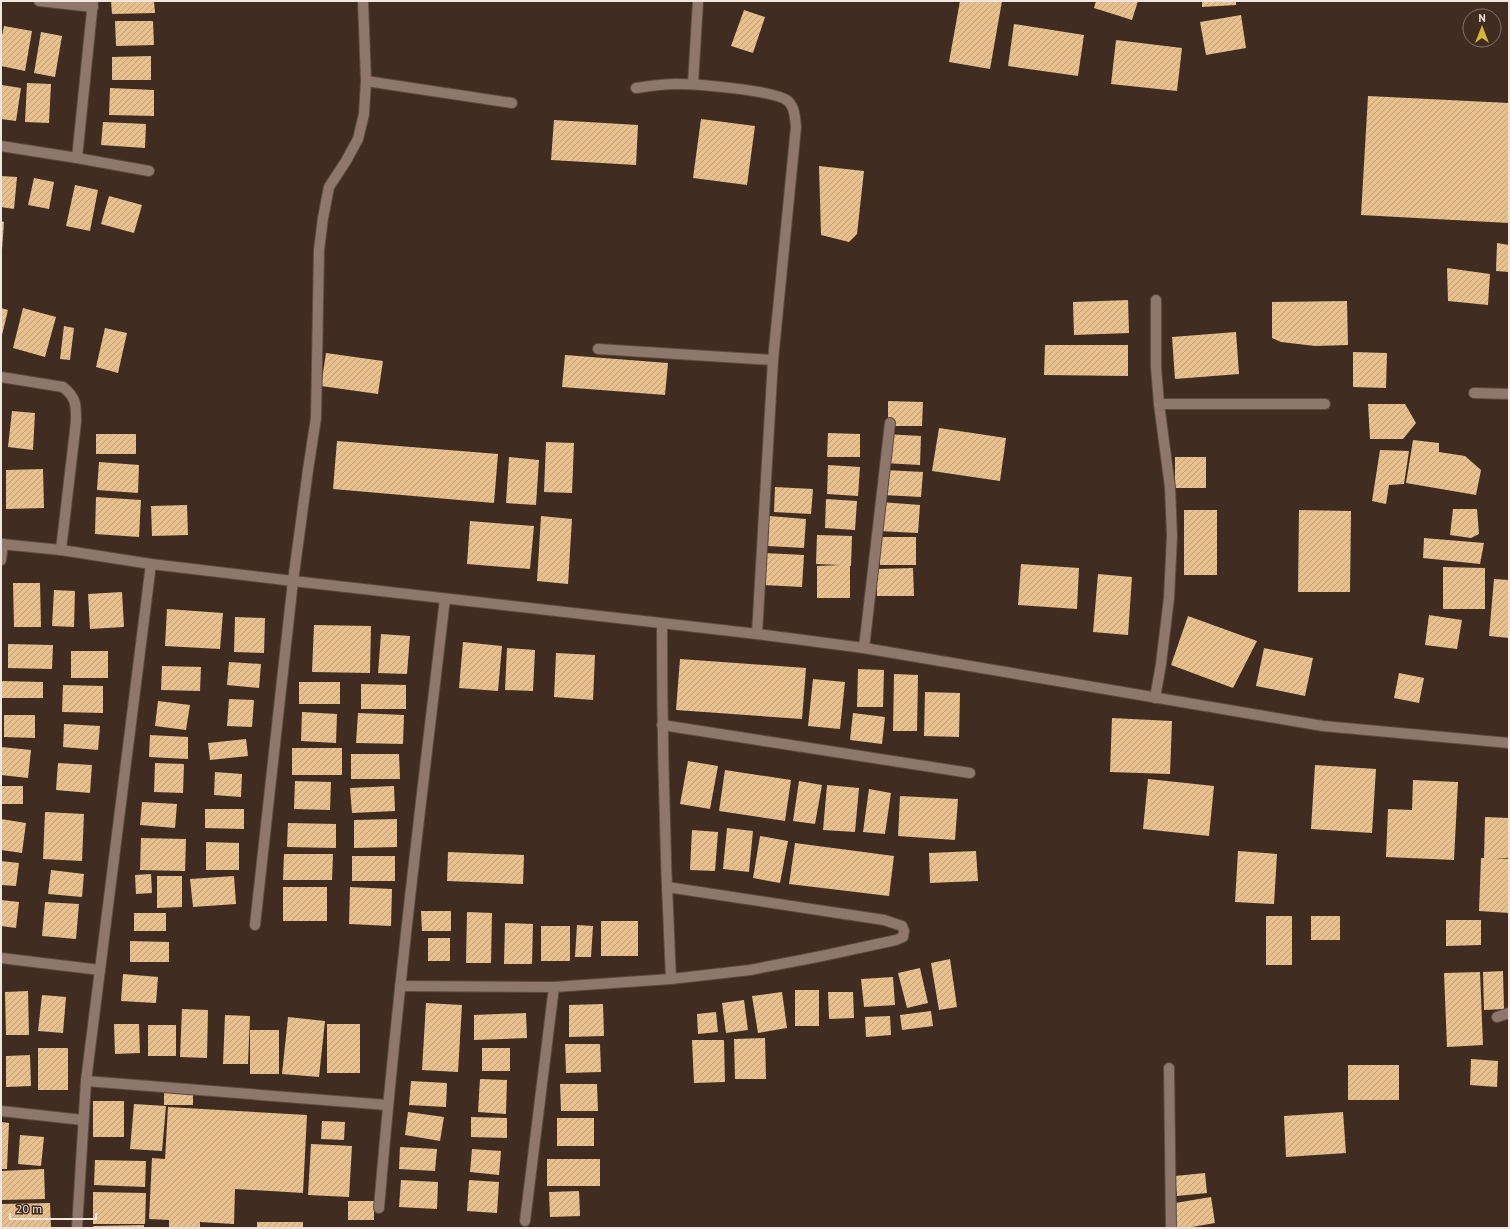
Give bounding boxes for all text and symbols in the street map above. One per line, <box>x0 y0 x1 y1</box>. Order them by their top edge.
north arrow <box>1462 8 1502 48</box>
text: N <box>1478 11 1486 25</box>
scale bar <box>10 1195 96 1221</box>
text: 20 m <box>16 1201 42 1216</box>

